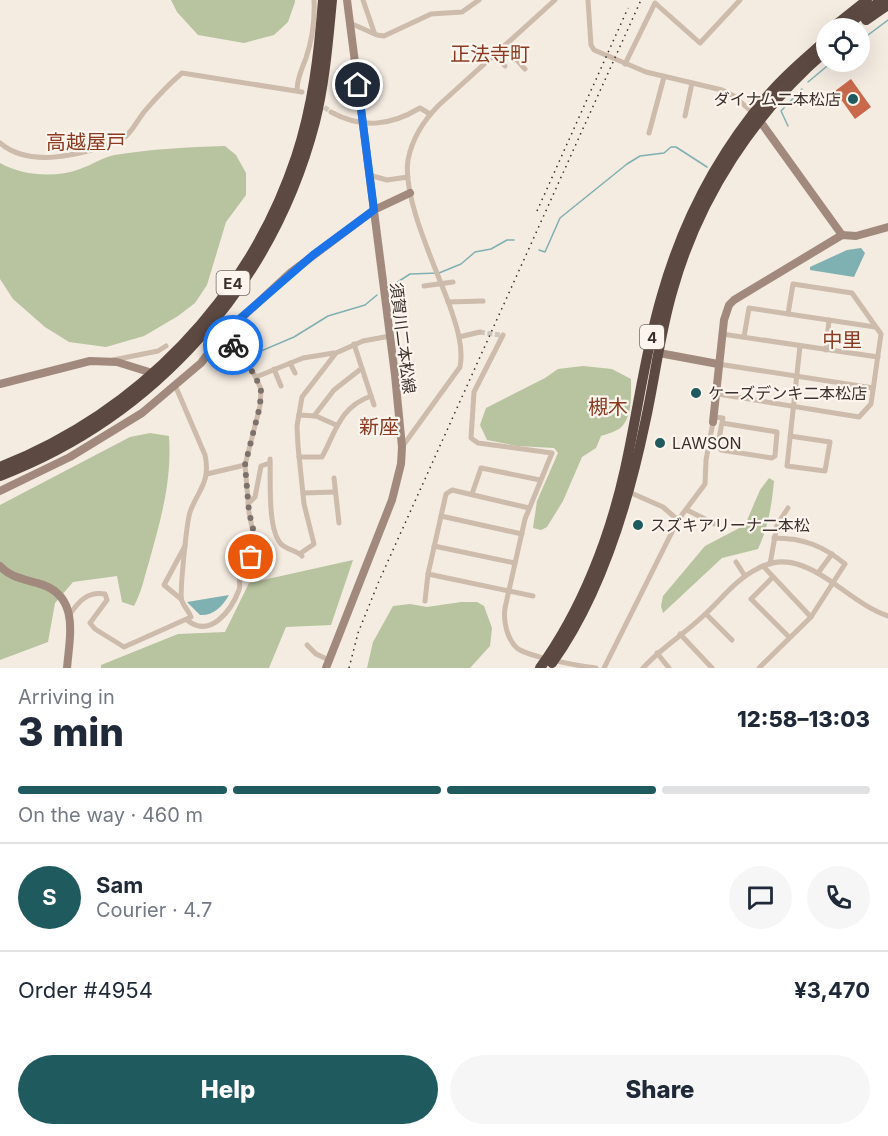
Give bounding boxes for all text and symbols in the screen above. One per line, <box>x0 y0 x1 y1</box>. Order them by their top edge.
map controls <box>816 18 870 72</box>
button: locate <box>816 18 870 72</box>
district label: 正法寺町 <box>450 42 530 66</box>
pin <box>332 59 383 110</box>
icon: home <box>341 68 374 101</box>
place label: ダイナム二本松店 <box>714 89 841 109</box>
marker: ダイナム二本松店 <box>846 92 860 106</box>
district label: 高越屋戸 <box>46 130 126 154</box>
road number: E4 <box>216 271 250 295</box>
street label: 須賀川二本松線 <box>386 281 420 395</box>
courier <box>203 315 263 375</box>
road number: 4 <box>640 325 664 349</box>
district label: 中里 <box>822 328 862 352</box>
icon: bike <box>217 329 250 362</box>
place label: ケーズデンキ二本松店 <box>708 383 867 403</box>
marker: ケーズデンキ二本松店 <box>689 386 703 400</box>
district label: 槻木 <box>588 395 628 419</box>
district label: 新座 <box>359 415 399 439</box>
place label: LAWSON <box>672 433 742 453</box>
marker: LAWSON <box>653 436 667 450</box>
place label: スズキアリーナ二本松 <box>650 515 810 535</box>
marker: スズキアリーナ二本松 <box>631 518 645 532</box>
pin <box>225 531 276 582</box>
icon: bag <box>234 540 267 573</box>
text: Arriving in <box>18 685 115 709</box>
text: 12:58–13:03 <box>737 706 870 732</box>
text: 3 min <box>18 708 124 755</box>
text: On the way · 460 m <box>18 803 203 827</box>
button: chat <box>729 866 792 929</box>
button: phone <box>807 866 870 929</box>
text: Sam <box>96 872 143 898</box>
text: S <box>42 884 57 910</box>
text: Courier · 4.7 <box>96 898 212 922</box>
text: Order #4954 <box>18 977 153 1003</box>
text: ¥3,470 <box>794 977 870 1003</box>
button: Help <box>18 1055 438 1124</box>
button: Share <box>450 1055 870 1124</box>

